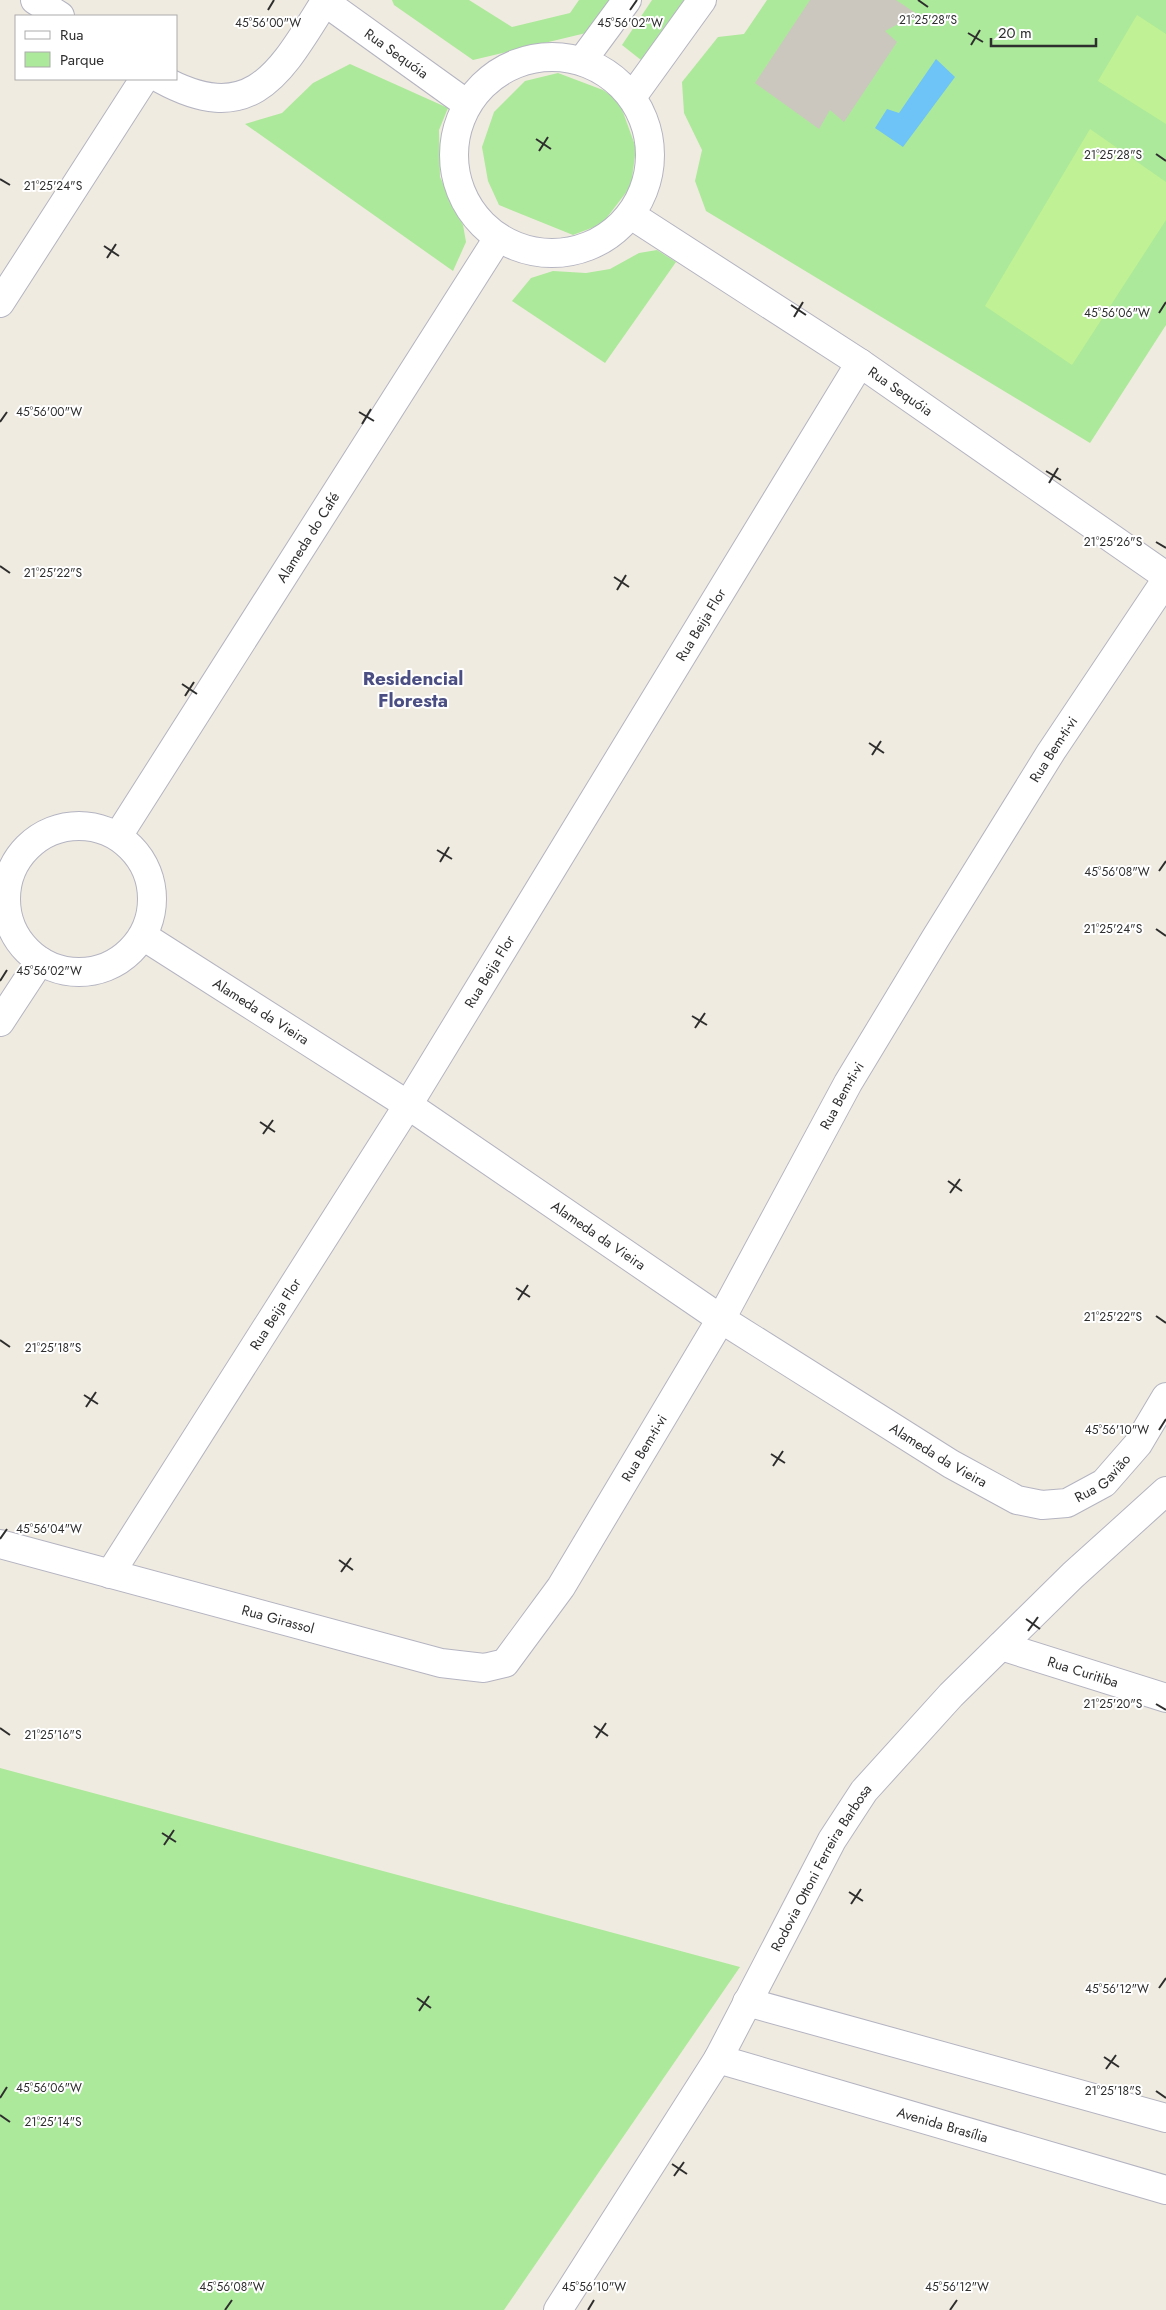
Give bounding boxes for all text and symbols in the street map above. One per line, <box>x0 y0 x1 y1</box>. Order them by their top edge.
text: 21°25'28"S <box>899 11 957 29</box>
text: 45°56'00"W <box>235 14 301 32</box>
text: 45°56'02"W <box>597 14 663 32</box>
legend <box>15 15 178 80</box>
scale bar <box>991 15 1096 47</box>
text: 20 m <box>998 22 1032 44</box>
text: Rua <box>60 24 84 46</box>
street label: Rua Sequóia <box>360 24 433 83</box>
text: Parque <box>60 49 104 71</box>
text: 21°25'28"S <box>1084 146 1142 164</box>
text: 21°25'24"S <box>24 177 83 195</box>
text: 45°56'06"W <box>1084 304 1150 322</box>
street label: Rua Sequóia <box>864 362 937 421</box>
text: 45°56'00"W <box>16 403 82 421</box>
street label: Alameda do Café <box>272 488 344 586</box>
text: 21°25'26"S <box>1084 533 1143 551</box>
text: 21°25'22"S <box>24 564 83 582</box>
street label: Rua Beija Flor <box>671 584 731 665</box>
district label: Residencial Floresta <box>363 665 463 714</box>
street label: Rua Bem-ti-vi <box>1025 712 1082 786</box>
text: 45°56'08"W <box>1084 863 1150 881</box>
text: 21°25'24"S <box>1084 920 1143 938</box>
street label: Rua Beija Flor <box>459 931 519 1012</box>
text: 45°56'02"W <box>16 962 82 980</box>
street label: Alameda da Vieira <box>209 973 313 1049</box>
street label: Rua Bem-ti-vi <box>815 1058 869 1133</box>
street label: Alameda da Vieira <box>547 1196 650 1275</box>
street label: Rua Beija Flor <box>245 1274 306 1354</box>
text: 21°25'22"S <box>1084 1308 1143 1326</box>
text: 21°25'18"S <box>25 1339 82 1357</box>
street label: Rua Bem-ti-vi <box>616 1411 672 1485</box>
street label: Alameda da Vieira <box>886 1418 991 1492</box>
text: 45°56'10"W <box>1085 1421 1149 1439</box>
street label: Rua Gavião <box>1071 1449 1135 1507</box>
text: 45°56'04"W <box>16 1520 82 1538</box>
street label: Rua Girassol <box>240 1600 317 1638</box>
street label: Rua Curitiba <box>1045 1651 1121 1692</box>
text: 21°25'20"S <box>1084 1695 1143 1713</box>
text: 21°25'16"S <box>24 1726 82 1744</box>
street label: Rodovia Ottoni Ferreira Barbosa <box>766 1779 876 1955</box>
text: 45°56'12"W <box>1085 1980 1149 1998</box>
text: 45°56'06"W <box>16 2079 82 2097</box>
text: 21°25'18"S <box>1085 2082 1142 2100</box>
street label: Avenida Brasília <box>895 2102 990 2147</box>
text: 21°25'14"S <box>24 2113 82 2131</box>
text: 45°56'08"W <box>199 2278 265 2296</box>
text: 45°56'10"W <box>562 2278 626 2296</box>
text: 45°56'12"W <box>925 2278 989 2296</box>

